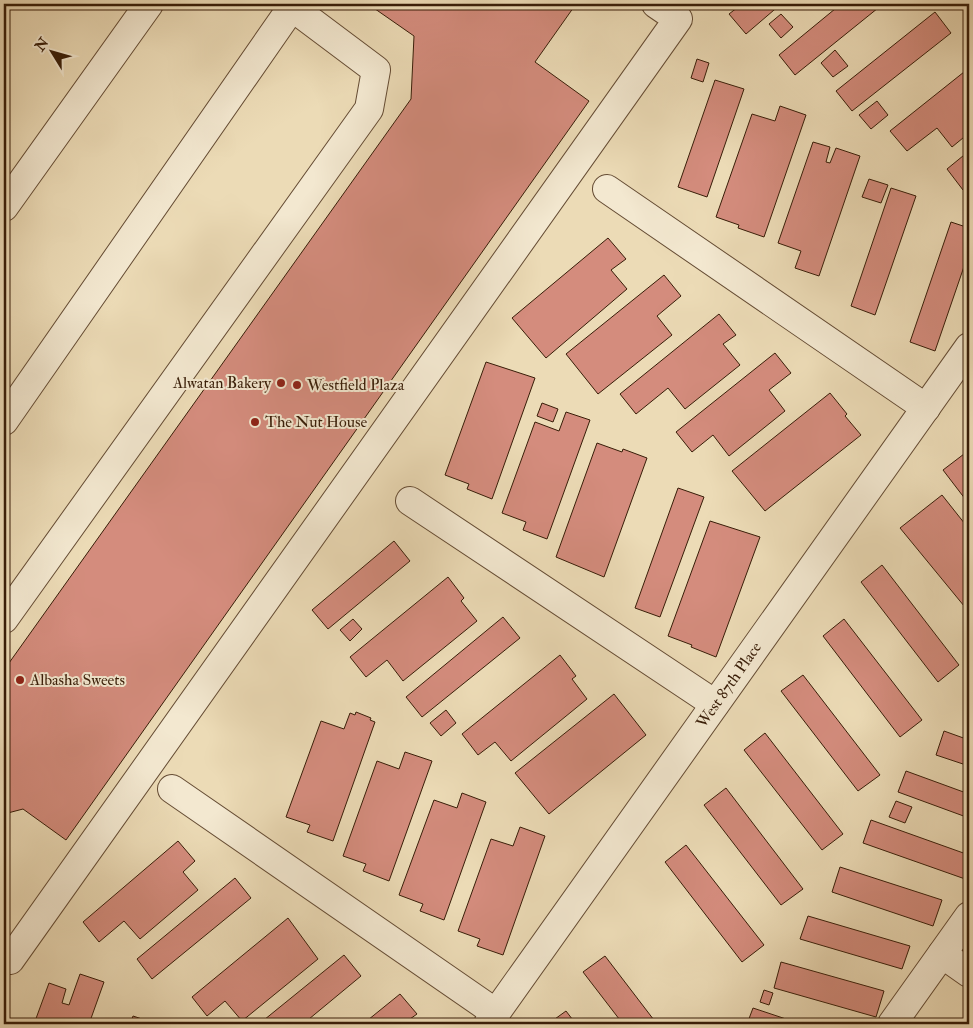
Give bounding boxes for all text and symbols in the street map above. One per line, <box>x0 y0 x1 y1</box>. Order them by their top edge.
north arrow <box>28 28 78 78</box>
text: N <box>31 34 53 55</box>
place label: Alwatan Bakery <box>172 373 272 393</box>
place label: Westfield Plaza <box>306 375 405 395</box>
marker: Alwatan Bakery <box>275 377 287 389</box>
marker: Westfield Plaza <box>291 379 303 391</box>
place label: The Nut House <box>265 412 367 432</box>
marker: The Nut House <box>249 416 261 428</box>
street label: West 87th Place <box>691 638 766 733</box>
place label: Albasha Sweets <box>29 670 125 690</box>
marker: Albasha Sweets <box>14 674 26 686</box>

